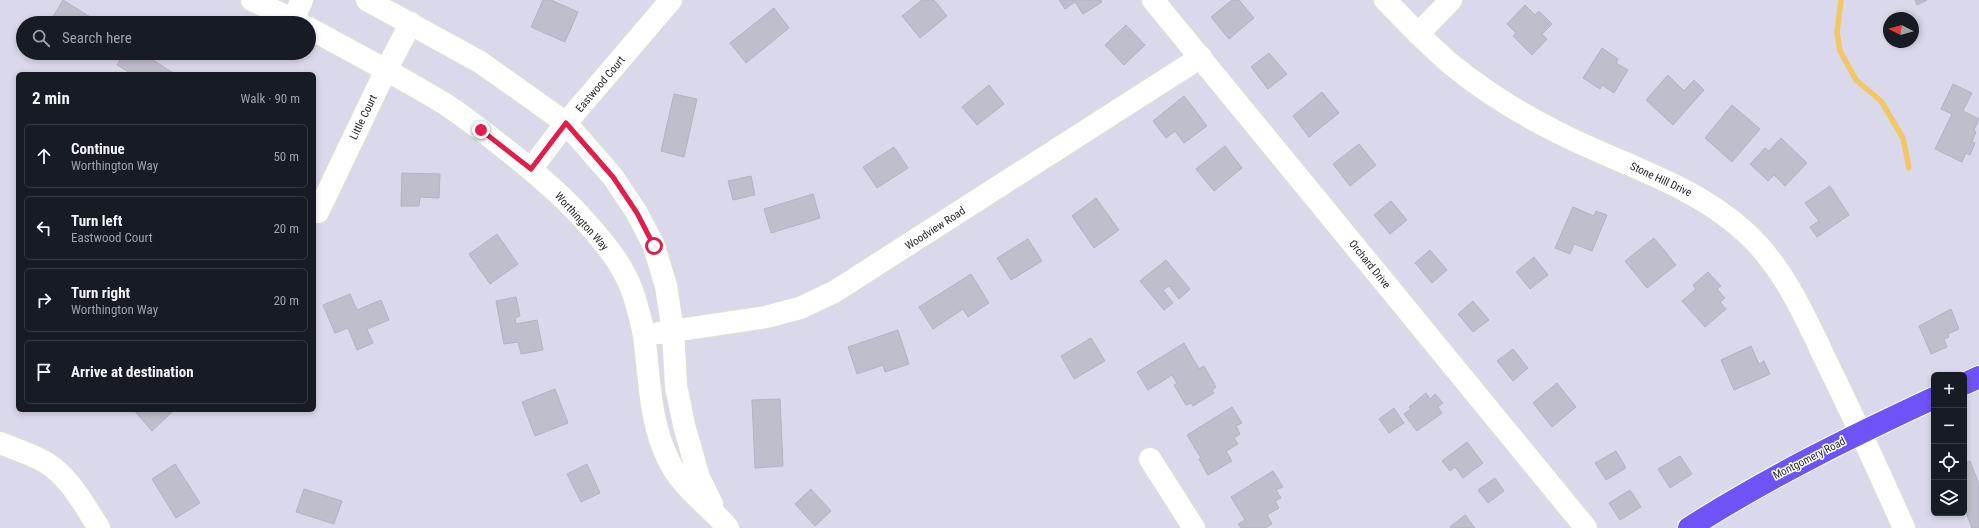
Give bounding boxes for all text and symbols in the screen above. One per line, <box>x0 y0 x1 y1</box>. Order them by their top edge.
north arrow <box>1883 12 1919 48</box>
search box <box>16 16 316 60</box>
icon: search <box>30 27 52 49</box>
text: Search here <box>62 29 132 47</box>
street label: Eastwood Court <box>573 54 628 115</box>
text: 2 min <box>32 88 70 108</box>
text: Walk · 90 m <box>240 91 300 106</box>
street label: Little Court <box>347 93 380 142</box>
route end <box>472 121 490 139</box>
text: Continue <box>71 140 125 158</box>
icon: ahead <box>33 145 55 167</box>
text: 50 m <box>273 149 299 164</box>
text: Worthington Way <box>71 158 158 173</box>
street label: Stone Hill Drive <box>1628 160 1694 199</box>
street label: Worthington Way <box>552 190 611 253</box>
street label: Woodview Road <box>903 204 968 253</box>
text: Turn left <box>71 212 122 230</box>
icon: left <box>33 217 55 239</box>
text: 20 m <box>273 221 299 236</box>
text: Eastwood Court <box>71 230 153 245</box>
route start <box>645 237 663 255</box>
street label: Orchard Drive <box>1346 237 1393 291</box>
text: Turn right <box>71 284 130 302</box>
icon: right <box>33 289 55 311</box>
text: 20 m <box>273 293 299 308</box>
text: Worthington Way <box>71 302 158 317</box>
icon: arrive <box>33 361 55 383</box>
text: Arrive at destination <box>71 363 194 381</box>
map controls <box>1931 372 1967 516</box>
button: + <box>1931 372 1967 408</box>
button: − <box>1931 408 1967 444</box>
street label: Montgomery Road <box>1771 435 1848 482</box>
button: locate <box>1931 444 1967 480</box>
button: layers <box>1931 480 1967 516</box>

